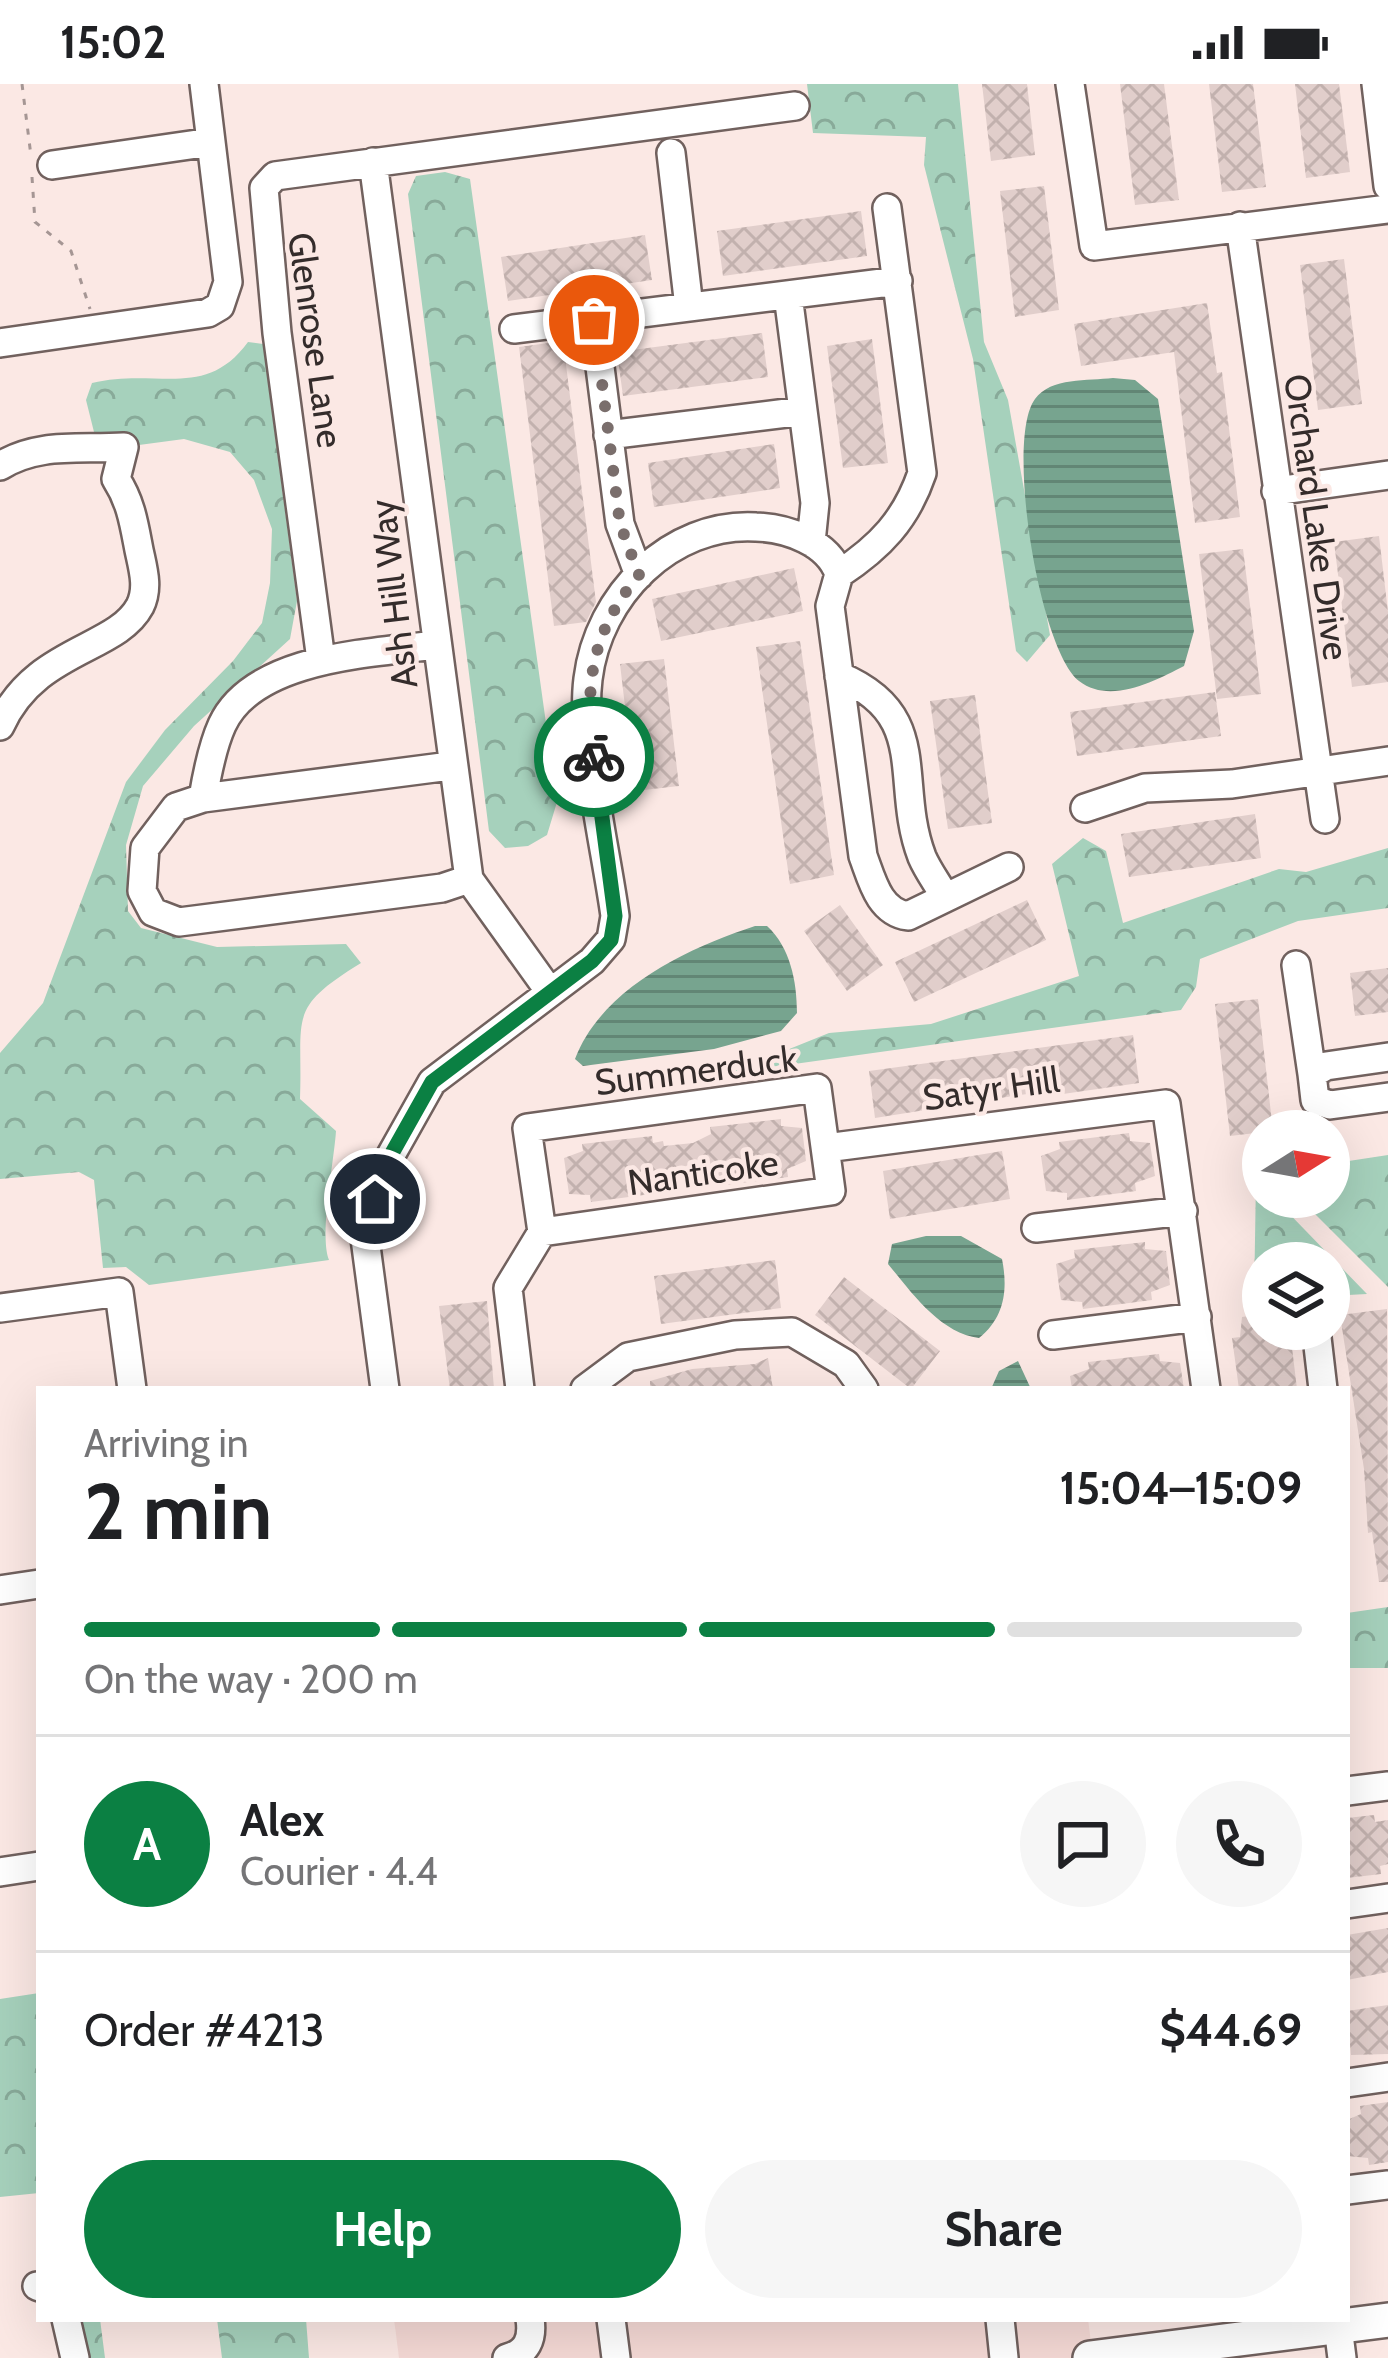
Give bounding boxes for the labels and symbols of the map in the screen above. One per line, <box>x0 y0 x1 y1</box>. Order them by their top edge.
street label: Glenrose Lane <box>279 230 353 450</box>
pin <box>543 269 645 371</box>
street label: Orchard Lake Drive <box>1275 371 1359 663</box>
street label: Ash Hill Way <box>360 497 426 691</box>
courier <box>534 697 654 817</box>
street label: Summerduck <box>592 1036 801 1104</box>
street label: Satyr Hill <box>920 1057 1063 1119</box>
north arrow <box>1242 1110 1350 1218</box>
street label: Nanticoke <box>625 1140 781 1204</box>
pin <box>324 1148 426 1250</box>

